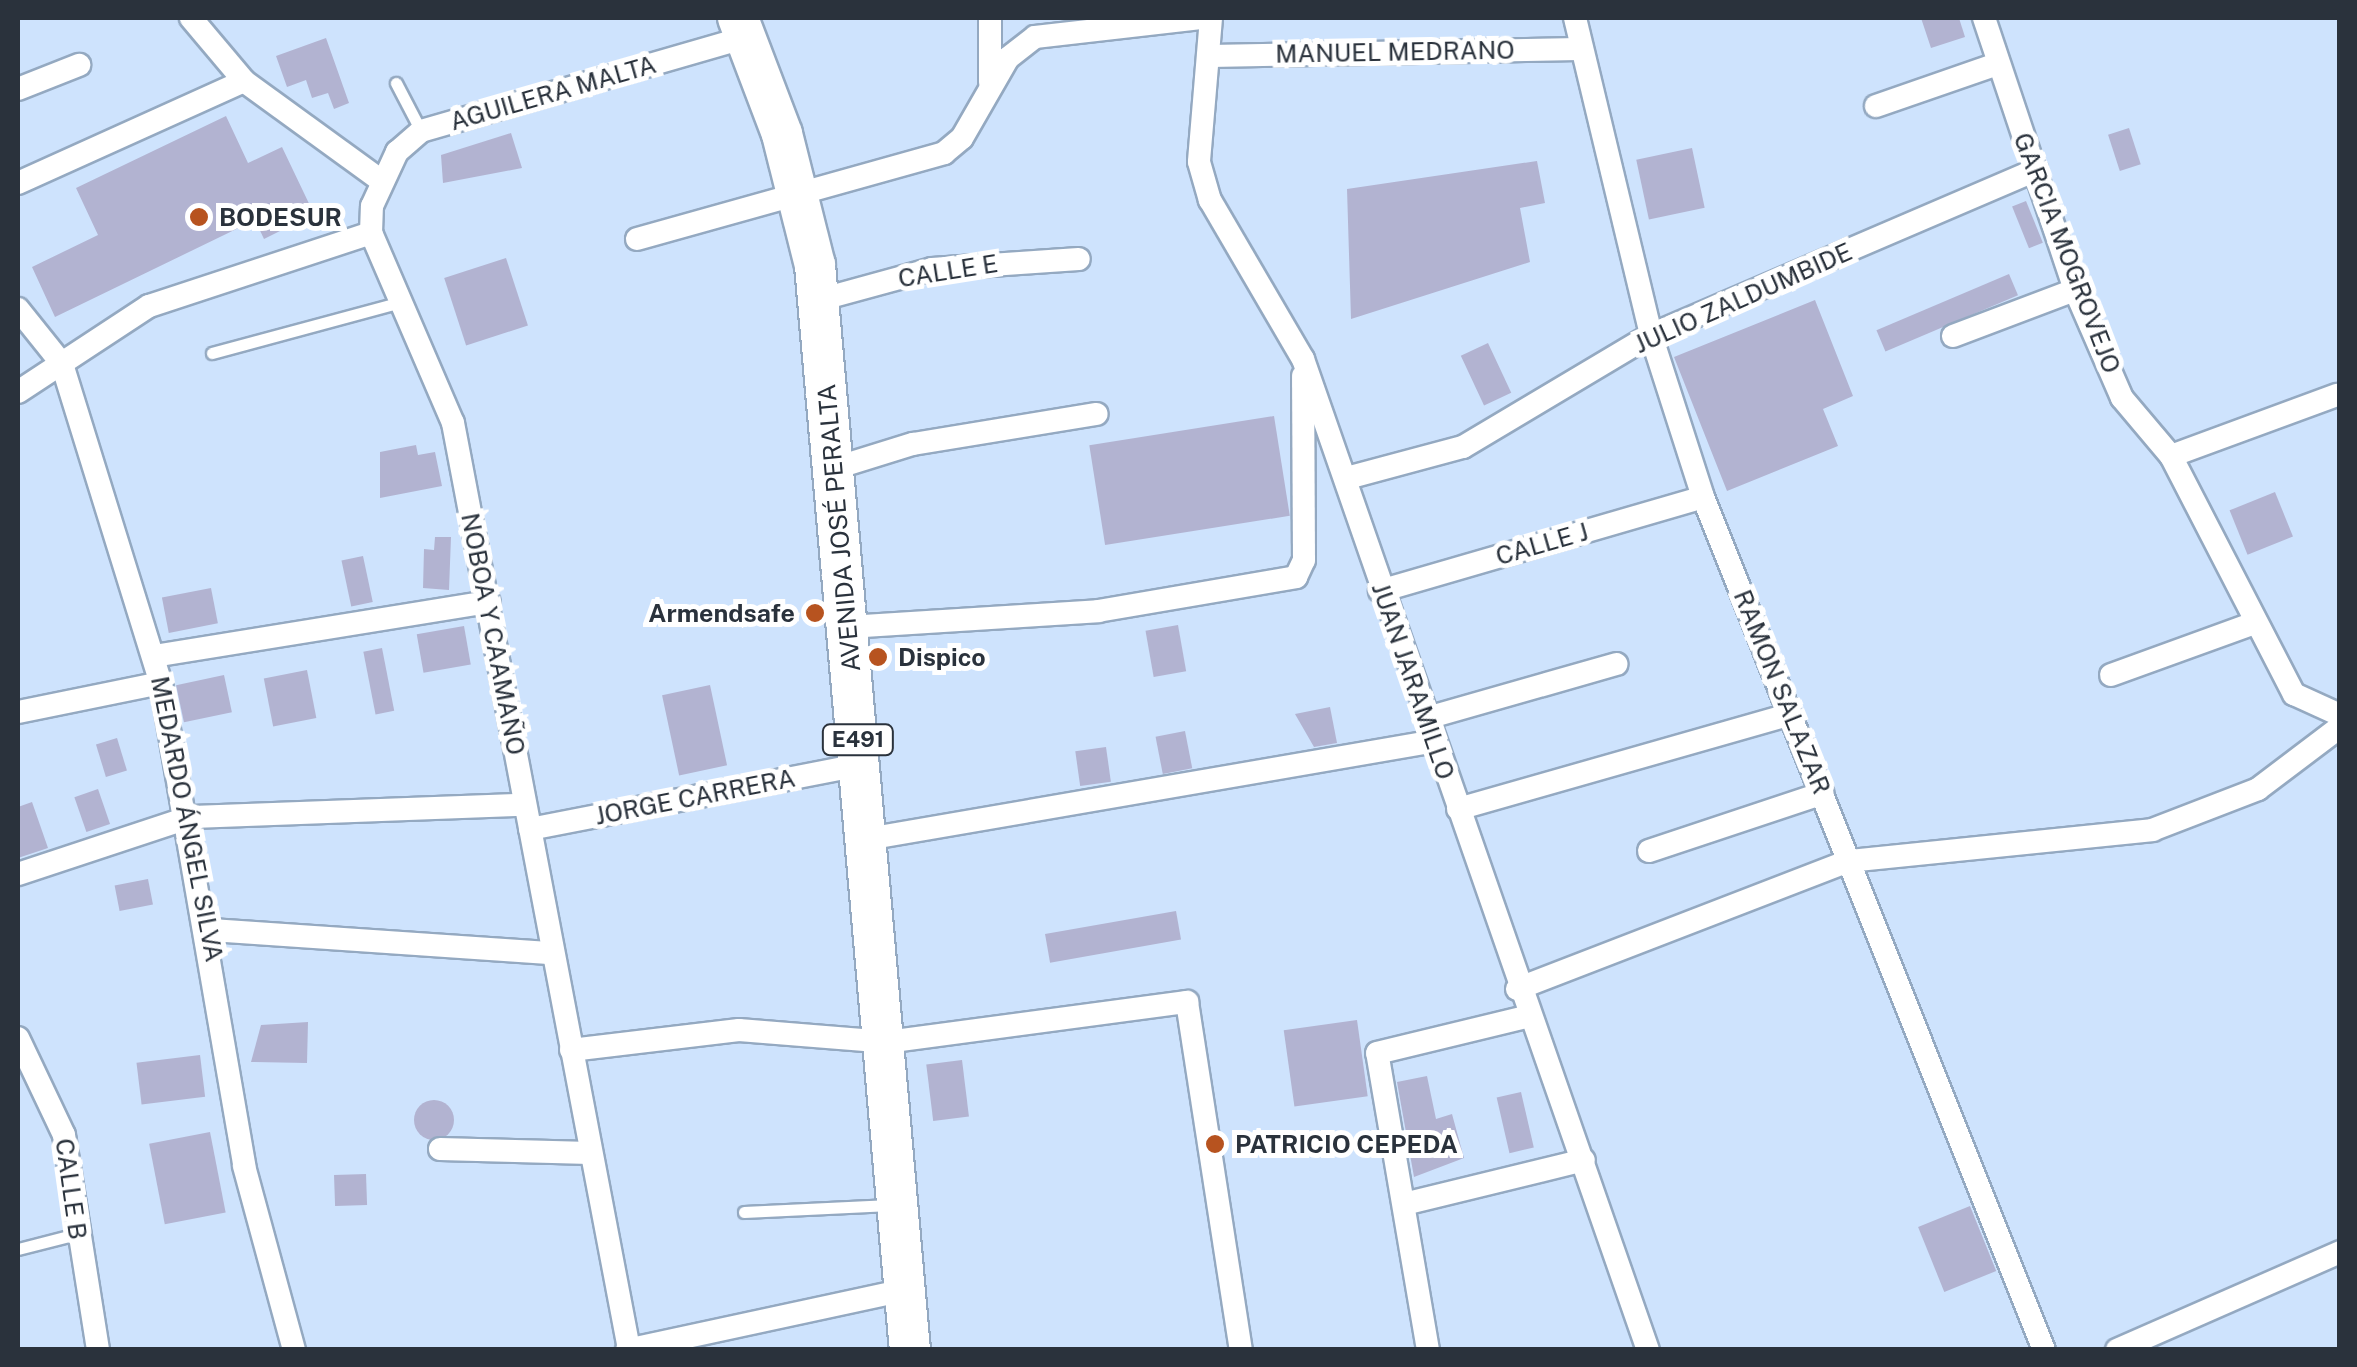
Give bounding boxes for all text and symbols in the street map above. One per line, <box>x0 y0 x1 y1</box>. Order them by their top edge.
street label: MANUEL MEDRANO <box>1275 35 1515 69</box>
street label: AGUILERA MALTA <box>446 49 660 137</box>
street label: GARCIA MOGROVEJO <box>2007 129 2127 377</box>
place label: BODESUR <box>219 202 342 232</box>
marker: BODESUR <box>188 206 210 228</box>
street label: JULIO ZALDUMBIDE <box>1629 236 1857 360</box>
street label: CALLE E <box>896 248 1000 294</box>
street label: AVENIDA JOSÉ PERALTA <box>811 383 867 673</box>
street label: NOBOA Y CAAMAÑO <box>455 510 531 758</box>
street label: CALLE J <box>1492 517 1592 571</box>
street label: JUAN JARAMILLO <box>1365 579 1461 783</box>
street label: RAMON SALAZAR <box>1727 585 1837 799</box>
place label: Armendsafe <box>648 598 795 628</box>
marker: Armendsafe <box>804 602 826 624</box>
place label: Dispico <box>898 642 986 672</box>
marker: Dispico <box>867 646 889 668</box>
street label: MEDARDO ÁNGEL SILVA <box>145 674 229 964</box>
road number: E491 <box>820 723 896 757</box>
street label: JORGE CARRERA <box>592 763 798 831</box>
place label: PATRICIO CEPEDA <box>1235 1129 1458 1159</box>
marker: PATRICIO CEPEDA <box>1204 1133 1226 1155</box>
street label: CALLE B <box>49 1136 93 1242</box>

